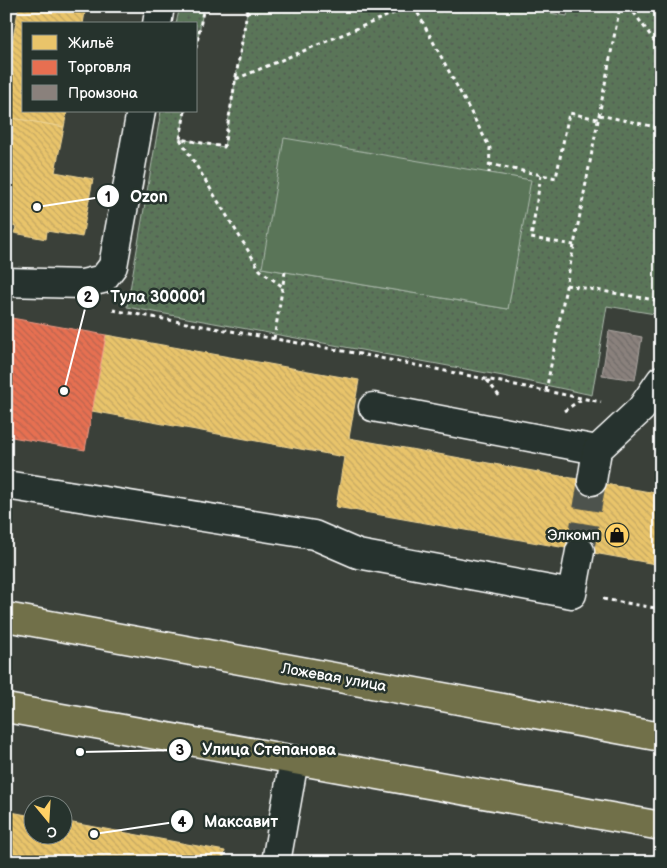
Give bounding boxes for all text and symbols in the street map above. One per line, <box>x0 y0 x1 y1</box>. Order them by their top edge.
legend <box>22 22 198 112</box>
text: Жильё <box>68 34 114 53</box>
text: Торговля <box>68 58 131 77</box>
text: Промзона <box>68 84 138 103</box>
callout: Ozon <box>95 181 177 212</box>
text: 1 <box>105 188 111 207</box>
text: Ozon <box>130 188 168 207</box>
callout: Тула 300001 <box>75 281 216 312</box>
text: 2 <box>84 288 93 307</box>
text: Тула 300001 <box>110 288 206 307</box>
shop icon: Элкомп <box>604 522 630 548</box>
place label: Элкомп <box>547 526 600 545</box>
street label: Ложевая улица <box>279 659 388 696</box>
callout: Улица Степанова <box>167 734 346 765</box>
text: 3 <box>176 741 185 760</box>
text: Улица Степанова <box>202 741 337 760</box>
north arrow <box>22 796 72 846</box>
callout: Максавит <box>169 806 288 837</box>
text: 4 <box>178 813 187 832</box>
text: Максавит <box>204 813 278 832</box>
text: С <box>44 822 59 842</box>

